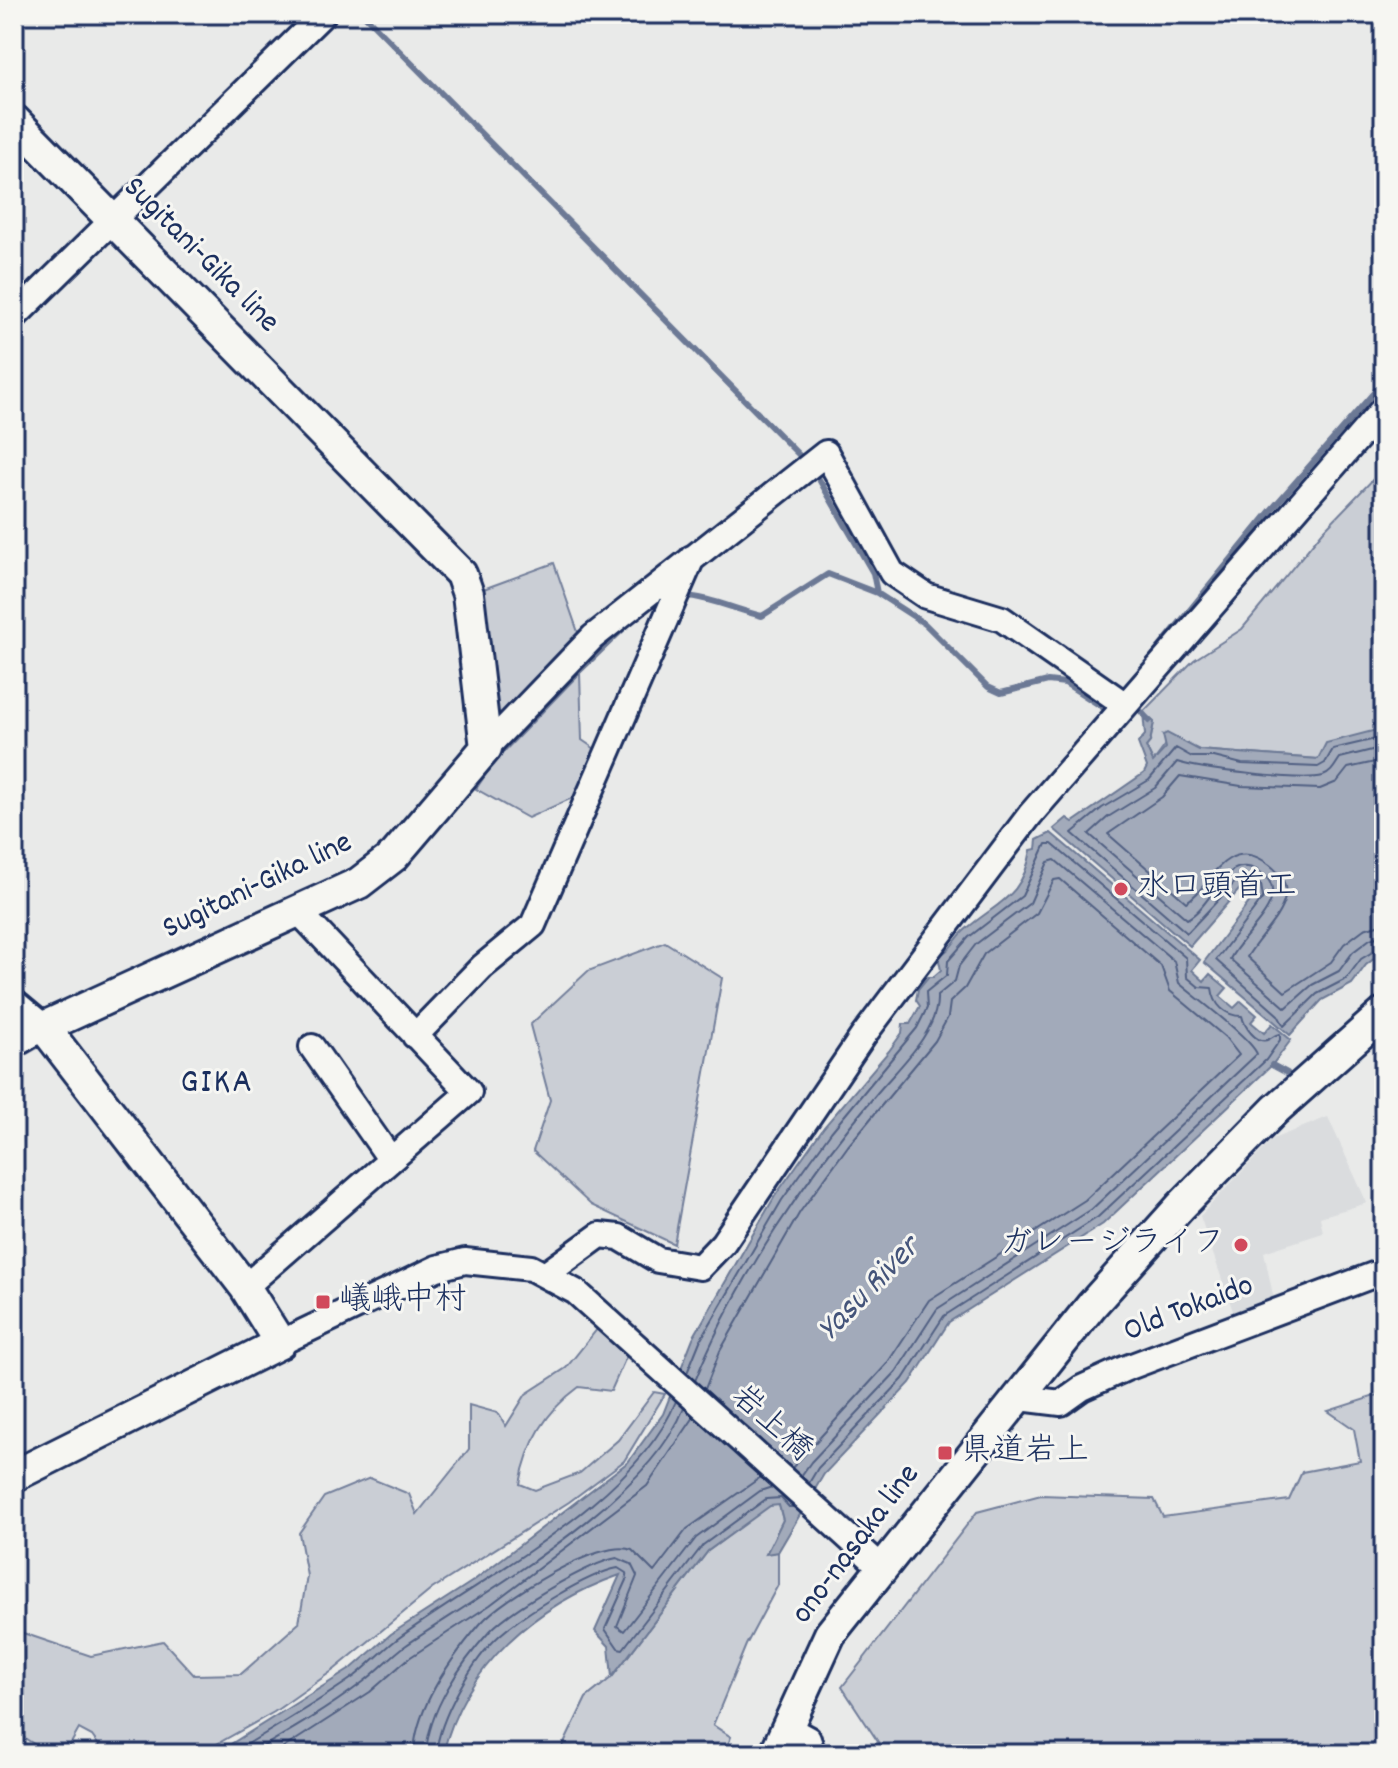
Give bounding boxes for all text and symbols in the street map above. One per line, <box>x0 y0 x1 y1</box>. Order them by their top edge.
street label: Sugitani-Gika line <box>111 167 289 345</box>
street label: Sugitani-Gika line <box>155 821 361 953</box>
place label: 水口頭首工 <box>1137 866 1297 912</box>
marker: 水口頭首工 <box>1112 880 1130 898</box>
district label: GIKA <box>180 1058 254 1110</box>
place label: ガレージライフ <box>1000 1222 1225 1268</box>
water label: Yasu River <box>807 1224 935 1354</box>
marker: ガレージライフ <box>1232 1236 1250 1254</box>
street label: Old Tokaido <box>1117 1264 1261 1356</box>
place label: 嶬峨中村 <box>339 1279 467 1325</box>
marker: 嶬峨中村 <box>314 1293 332 1311</box>
street label: 岩上橋 <box>719 1376 821 1474</box>
place label: 県道岩上 <box>961 1430 1089 1476</box>
marker: 県道岩上 <box>936 1444 954 1462</box>
street label: ono-nasaka line <box>781 1455 933 1635</box>

